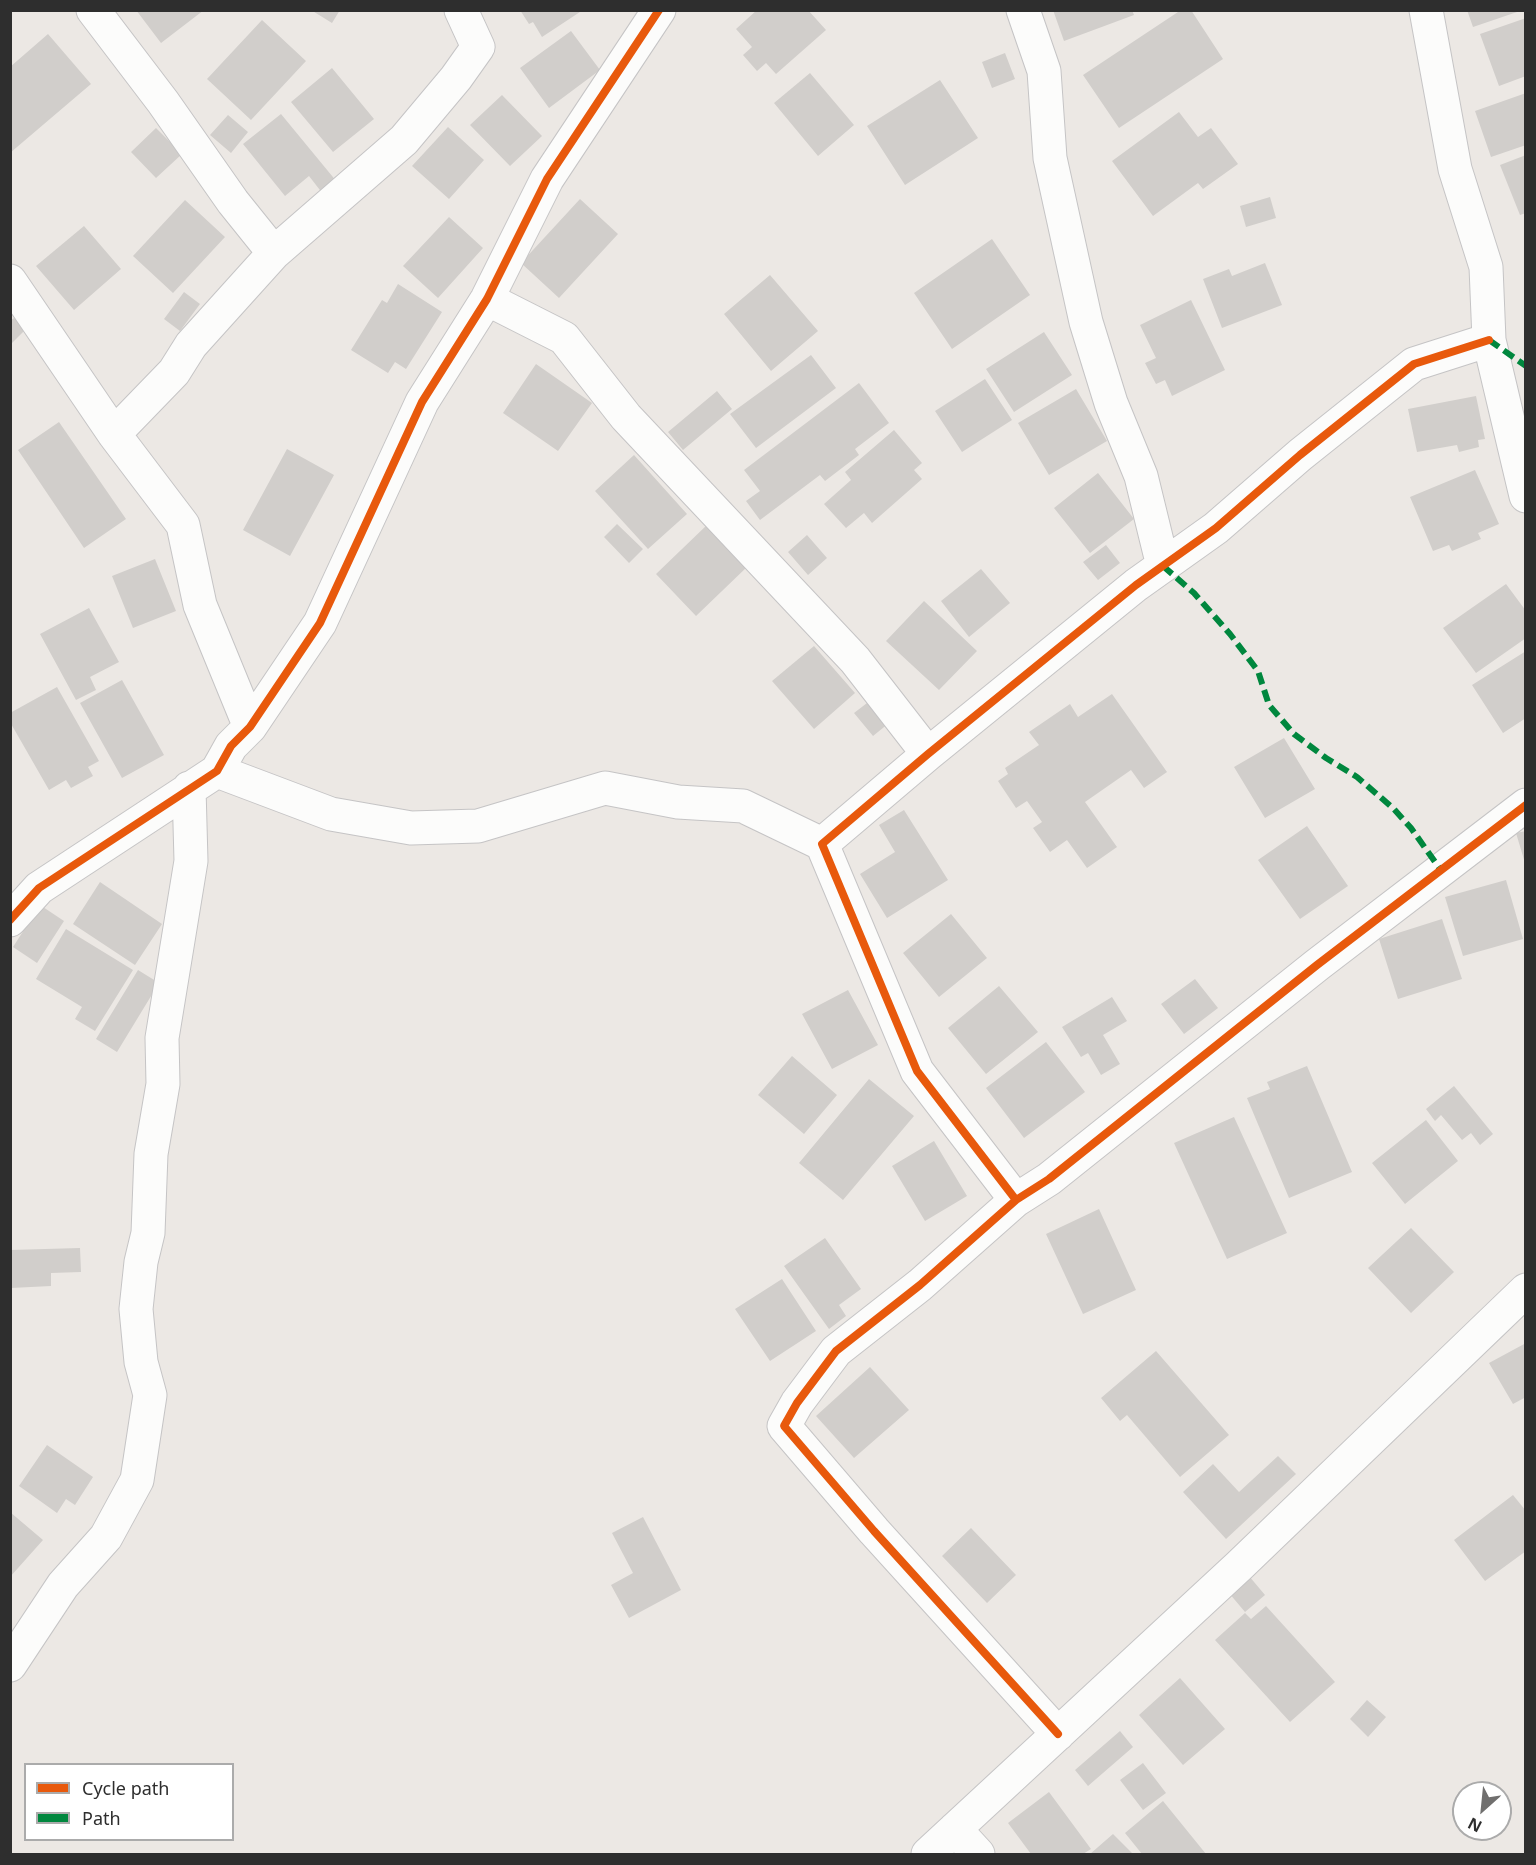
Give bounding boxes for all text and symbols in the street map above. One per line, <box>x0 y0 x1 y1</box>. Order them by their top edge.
legend <box>24 1763 234 1841</box>
text: Cycle path <box>82 1776 169 1800</box>
north arrow <box>1452 1781 1512 1841</box>
text: Path <box>82 1806 121 1830</box>
text: N <box>1464 1813 1486 1838</box>

